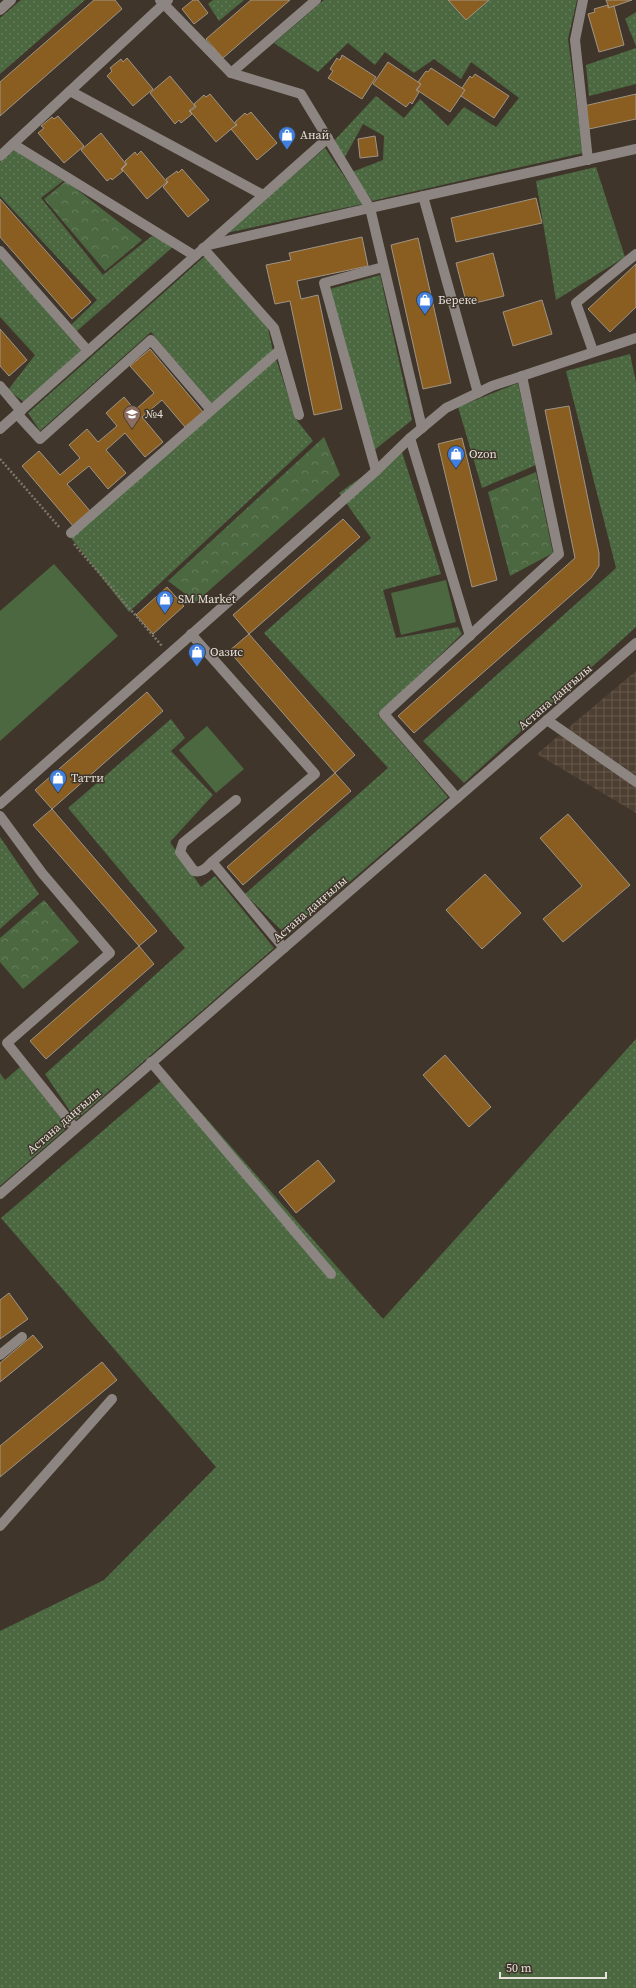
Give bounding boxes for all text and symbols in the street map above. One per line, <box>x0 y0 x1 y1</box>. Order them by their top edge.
shop icon: Анай <box>277 125 297 150</box>
place label: Анай <box>300 127 330 143</box>
shop icon: Береке <box>415 290 435 315</box>
place label: Береке <box>438 292 477 308</box>
school or university icon: №4 <box>122 404 142 429</box>
place label: №4 <box>145 406 163 422</box>
shop icon: Ozon <box>446 444 466 469</box>
place label: Ozon <box>469 446 497 462</box>
shop icon: SM Market <box>155 589 175 614</box>
place label: SM Market <box>178 591 236 607</box>
shop icon: Оазис <box>187 642 207 667</box>
place label: Оазис <box>210 644 243 660</box>
street label: Астана даңғылы <box>515 660 595 734</box>
shop icon: Татти <box>48 768 68 793</box>
place label: Татти <box>71 770 104 786</box>
street label: Астана даңғылы <box>270 872 350 946</box>
street label: Астана даңғылы <box>24 1084 104 1158</box>
scale bar <box>500 1954 606 1980</box>
text: 50 m <box>506 1960 532 1976</box>

